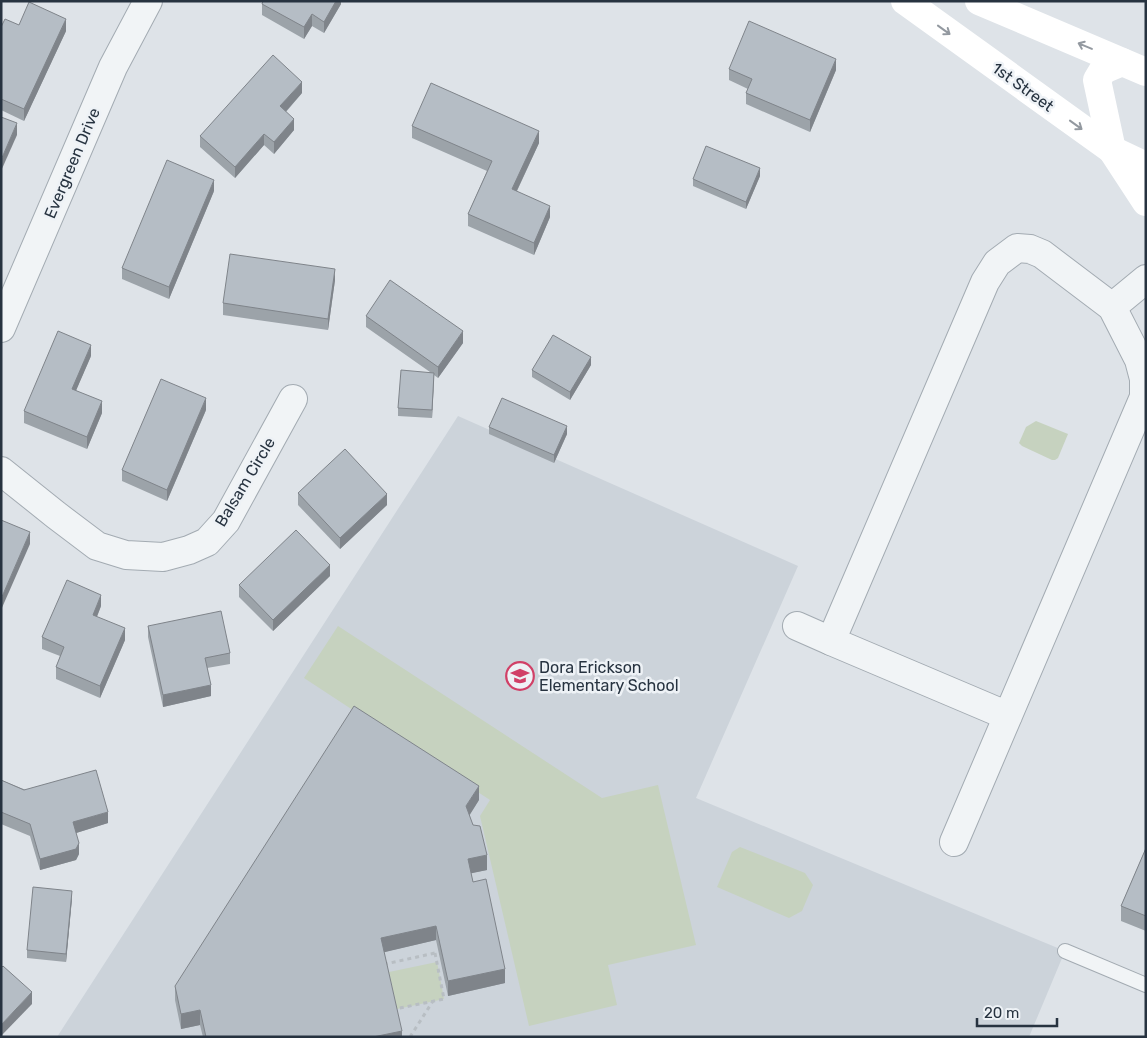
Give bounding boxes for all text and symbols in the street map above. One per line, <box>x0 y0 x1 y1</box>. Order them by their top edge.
one-way arrow <box>937 25 951 35</box>
one-way arrow <box>1078 41 1093 51</box>
street label: 1st Street <box>989 58 1057 116</box>
street label: Evergreen Drive <box>40 105 104 221</box>
one-way arrow <box>1069 120 1083 130</box>
street label: Balsam Circle <box>211 434 279 530</box>
place label: Dora Erickson Elementary School <box>539 658 679 695</box>
school or university icon: Dora Erickson Elementary School <box>505 661 535 691</box>
scale bar <box>977 996 1057 1028</box>
text: 20 m <box>984 1004 1019 1022</box>

